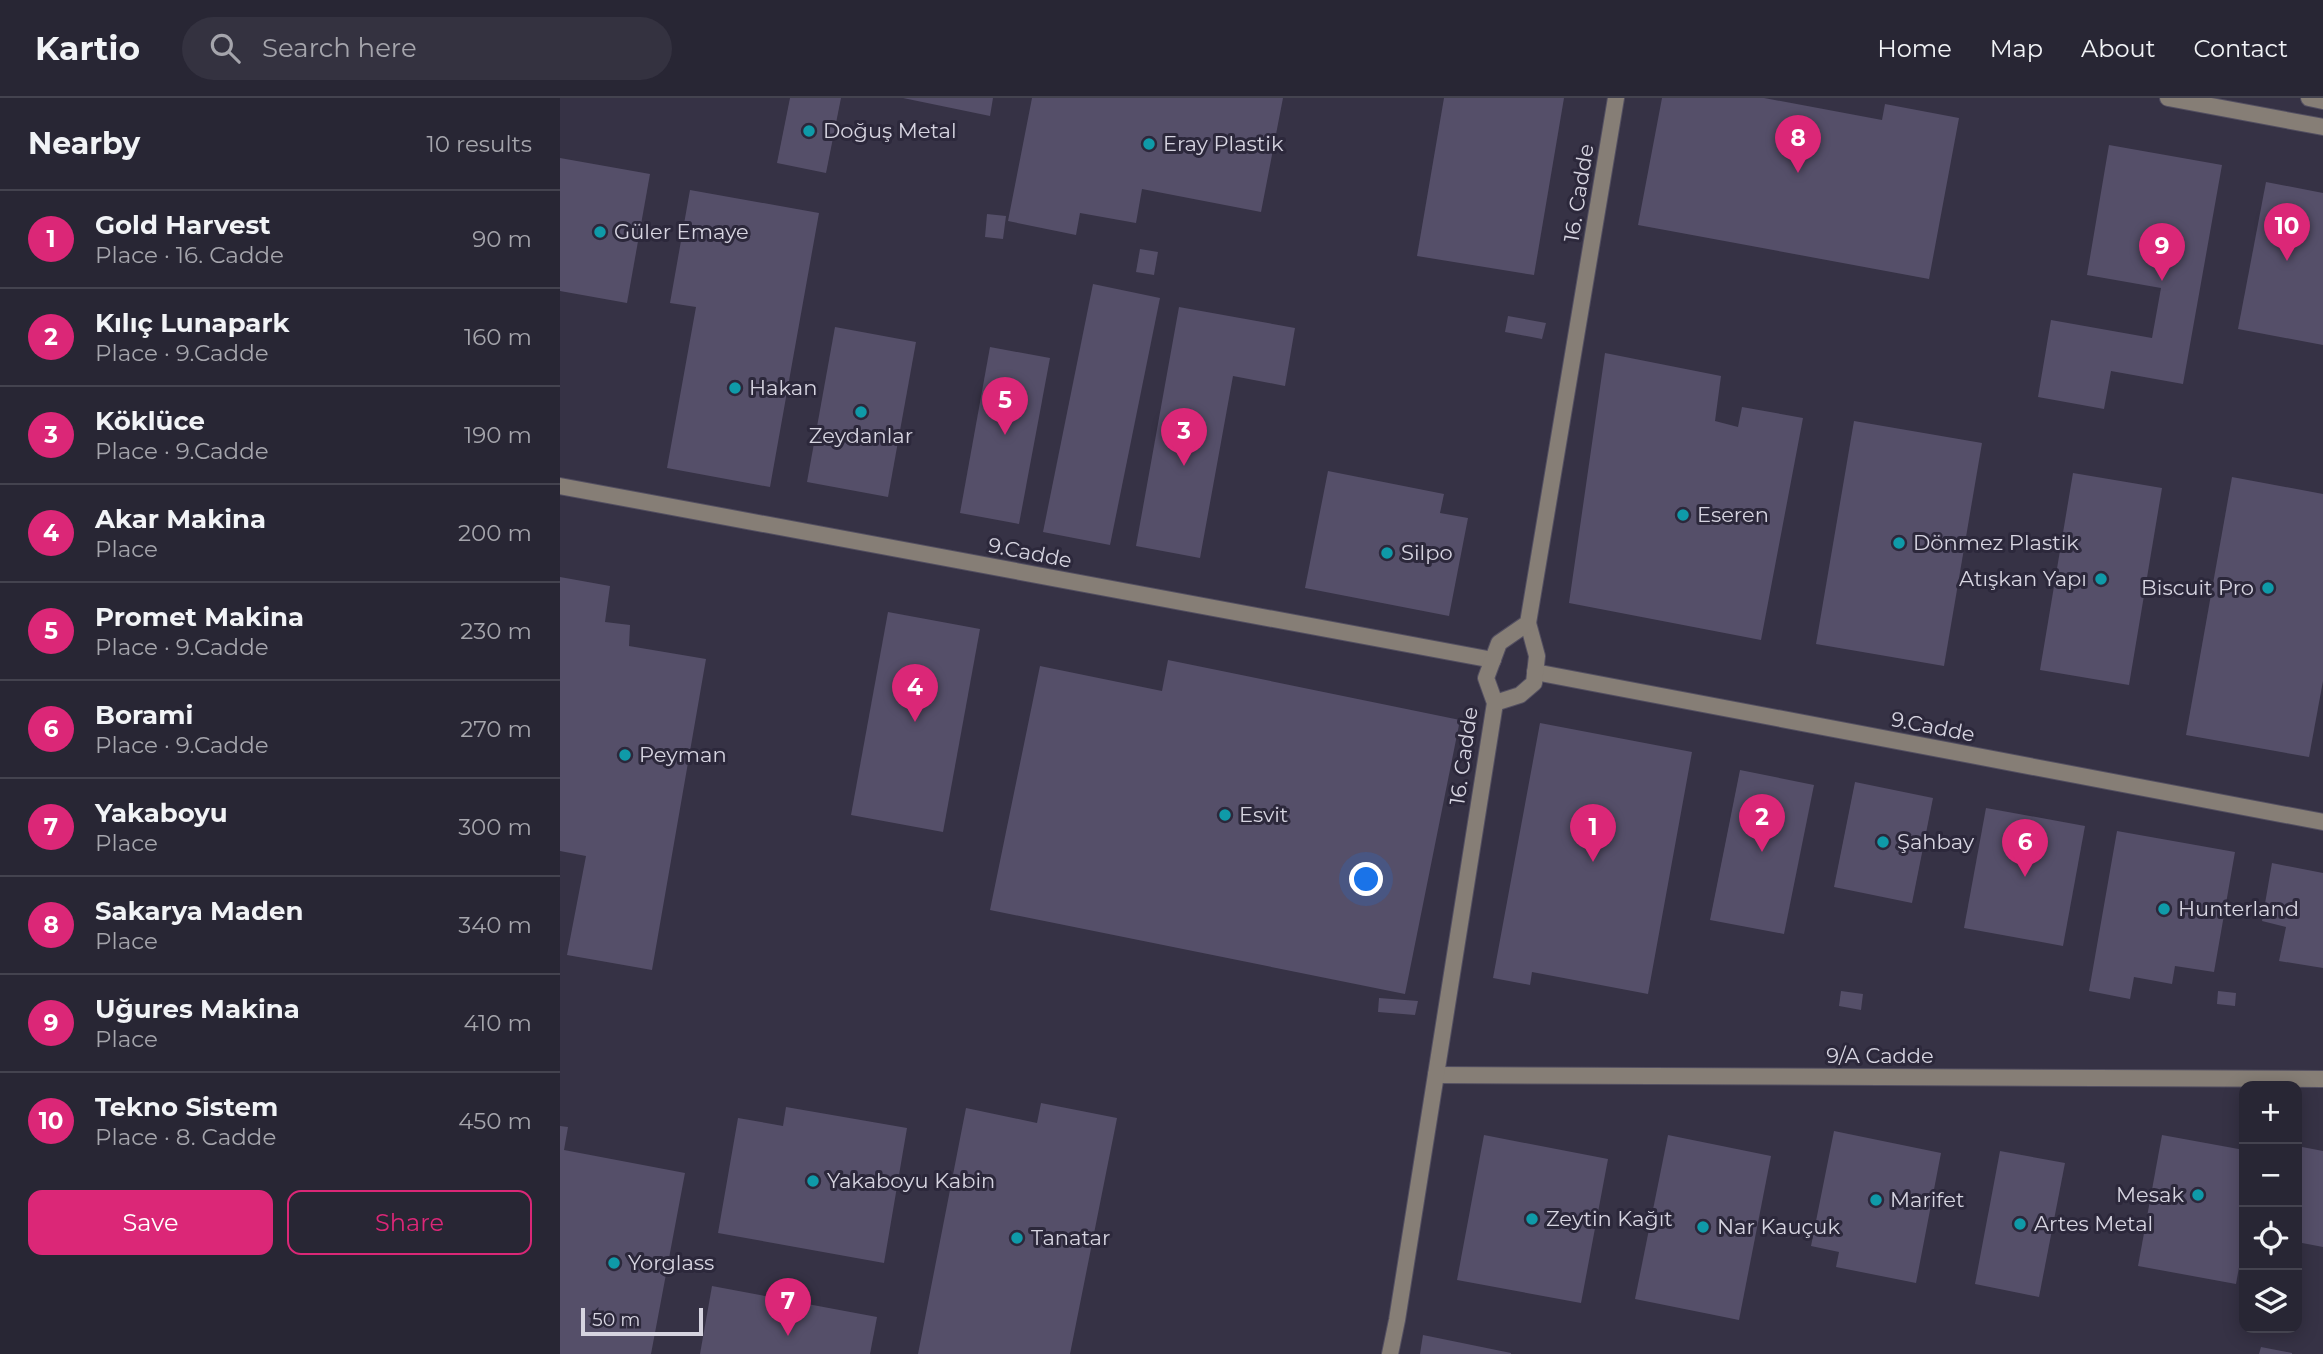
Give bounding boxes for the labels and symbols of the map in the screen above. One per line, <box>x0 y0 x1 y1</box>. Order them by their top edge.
pin: 8 <box>1775 115 1821 173</box>
place label: Doğuş Metal <box>823 118 957 143</box>
marker: Doğuş Metal <box>801 123 817 139</box>
place label: Eray Plastik <box>1163 131 1284 156</box>
marker: Eray Plastik <box>1141 136 1157 152</box>
street label: 16. Cadde <box>1558 142 1599 244</box>
pin: 10 <box>2264 203 2310 261</box>
place label: Güler Emaye <box>614 219 749 244</box>
pin: 9 <box>2139 223 2185 281</box>
marker: Güler Emaye <box>592 224 608 240</box>
place label: Hakan <box>749 375 817 400</box>
pin: 5 <box>982 377 1028 435</box>
marker: Hakan <box>727 380 743 396</box>
marker: Zeydanlar <box>853 404 869 420</box>
pin: 3 <box>1161 408 1207 466</box>
place label: Zeydanlar <box>809 423 913 448</box>
place label: Eseren <box>1697 502 1769 527</box>
marker: Eseren <box>1675 507 1691 523</box>
place label: Dönmez Plastik <box>1913 530 2079 555</box>
street label: 9.Cadde <box>986 532 1074 573</box>
marker: Dönmez Plastik <box>1891 535 1907 551</box>
place label: Silpo <box>1401 540 1453 565</box>
marker: Silpo <box>1379 545 1395 561</box>
place label: Atışkan Yapı <box>1959 566 2087 591</box>
marker: Atışkan Yapı <box>2093 571 2109 587</box>
place label: Biscuit Pro <box>2141 575 2254 600</box>
marker: Biscuit Pro <box>2260 580 2276 596</box>
pin: 4 <box>892 664 938 722</box>
street label: 16. Cadde <box>1444 705 1483 807</box>
street label: 9.Cadde <box>1889 706 1977 747</box>
place label: Peyman <box>639 742 727 767</box>
marker: Peyman <box>617 747 633 763</box>
pin: 2 <box>1739 794 1785 852</box>
place label: Esvit <box>1239 802 1288 827</box>
pin: 1 <box>1570 804 1616 862</box>
marker: Esvit <box>1217 807 1233 823</box>
pin: 6 <box>2002 819 2048 877</box>
place label: Şahbay <box>1897 829 1975 854</box>
marker: Şahbay <box>1875 834 1891 850</box>
your location <box>1349 862 1383 896</box>
place label: Hunterland <box>2178 896 2299 921</box>
marker: Hunterland <box>2156 901 2172 917</box>
street label: 9/A Cadde <box>1826 1043 1934 1068</box>
place label: Yakaboyu Kabin <box>827 1168 995 1193</box>
marker: Yakaboyu Kabin <box>805 1173 821 1189</box>
place label: Mesak <box>2116 1182 2184 1207</box>
place label: Marifet <box>1890 1187 1965 1212</box>
marker: Mesak <box>2190 1187 2206 1203</box>
marker: Marifet <box>1868 1192 1884 1208</box>
place label: Zeytin Kağıt <box>1546 1206 1673 1231</box>
marker: Zeytin Kağıt <box>1524 1211 1540 1227</box>
place label: Artes Metal <box>2034 1211 2153 1236</box>
place label: Nar Kauçuk <box>1717 1214 1840 1239</box>
marker: Artes Metal <box>2012 1216 2028 1232</box>
marker: Nar Kauçuk <box>1695 1219 1711 1235</box>
place label: Tanatar <box>1031 1225 1110 1250</box>
marker: Tanatar <box>1009 1230 1025 1246</box>
place label: Yorglass <box>628 1250 714 1275</box>
marker: Yorglass <box>606 1255 622 1271</box>
pin: 7 <box>765 1278 811 1336</box>
scale bar <box>581 1305 704 1337</box>

